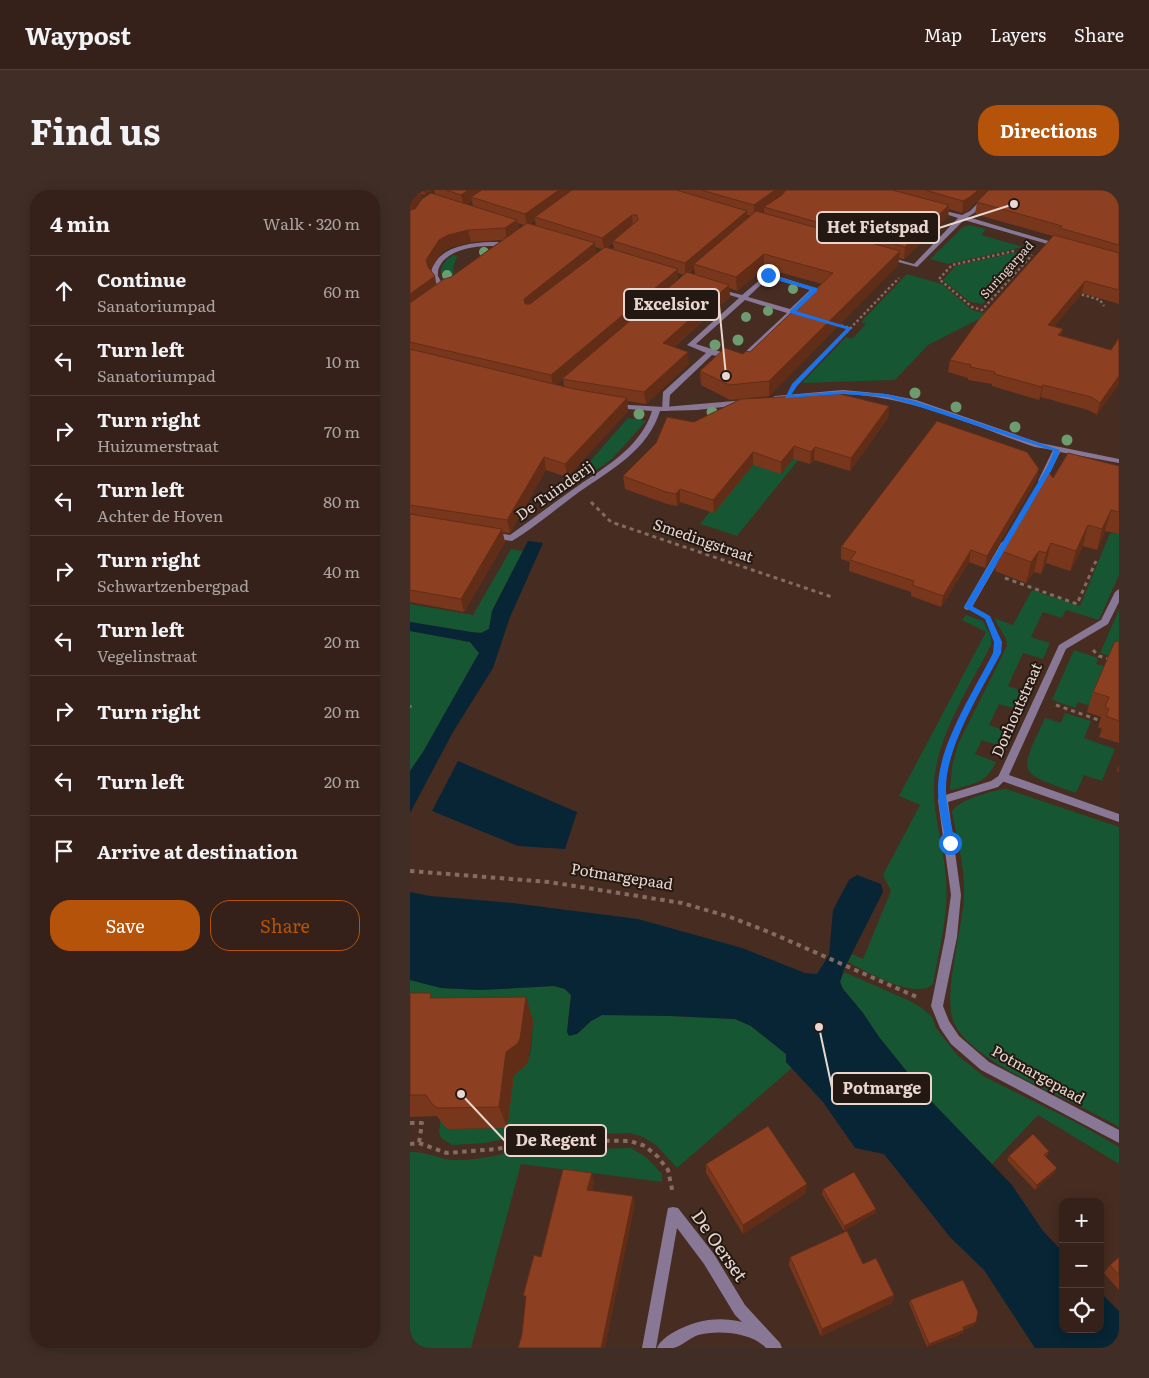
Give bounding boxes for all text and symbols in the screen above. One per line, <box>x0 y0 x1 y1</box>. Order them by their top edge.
text: Waypost <box>25 17 131 52</box>
text: Map <box>924 21 962 48</box>
text: Layers <box>990 21 1046 48</box>
text: Share <box>1074 21 1124 48</box>
text: Find us <box>30 104 160 156</box>
button: Directions <box>978 105 1119 156</box>
text: 4 min <box>50 207 110 238</box>
text: Walk · 320 m <box>263 211 360 235</box>
callout: Het Fietspad <box>817 212 939 243</box>
text: Het Fietspad <box>827 214 930 238</box>
street label: Suringarpad <box>975 236 1037 302</box>
route end <box>757 264 780 287</box>
text: Continue <box>97 265 186 293</box>
icon: ahead <box>50 277 78 305</box>
text: 60 m <box>323 279 360 303</box>
callout: Excelsior <box>624 289 719 320</box>
text: Excelsior <box>633 291 709 315</box>
text: Sanatoriumpad <box>97 293 216 317</box>
text: Turn left <box>97 335 184 363</box>
icon: left <box>50 347 78 375</box>
text: 10 m <box>326 349 360 373</box>
text: Sanatoriumpad <box>97 363 216 387</box>
text: Turn right <box>97 405 201 433</box>
icon: right <box>50 417 78 445</box>
text: 70 m <box>324 419 360 443</box>
text: Huizumerstraat <box>97 433 219 457</box>
street label: De Tuinderij <box>510 454 598 525</box>
text: Turn left <box>97 475 184 503</box>
icon: left <box>50 487 78 515</box>
text: 80 m <box>323 489 360 513</box>
text: Achter de Hoven <box>97 503 223 527</box>
street label: Smedingstraat <box>650 512 757 567</box>
text: Turn right <box>97 545 201 573</box>
icon: right <box>50 557 78 585</box>
text: 40 m <box>323 559 360 583</box>
text: Schwartzenbergpad <box>97 573 249 597</box>
text: Turn left <box>97 615 184 643</box>
icon: left <box>50 627 78 655</box>
text: 20 m <box>324 629 360 653</box>
text: Vegelinstraat <box>97 643 197 667</box>
street label: Dorhoutstraat <box>984 658 1047 760</box>
icon: right <box>50 697 78 725</box>
text: Turn right <box>97 697 201 725</box>
text: 20 m <box>324 699 360 723</box>
icon: left <box>50 767 78 795</box>
text: Turn left <box>97 767 184 795</box>
text: 20 m <box>324 769 360 793</box>
route start <box>939 832 962 855</box>
icon: arrive <box>50 837 78 865</box>
text: Arrive at destination <box>97 837 298 865</box>
street label: Potmargepaad <box>569 856 675 895</box>
button: Save <box>50 900 200 951</box>
button: Share <box>210 900 360 951</box>
street label: Potmargepaad <box>988 1039 1089 1109</box>
callout: Potmarge <box>832 1073 931 1104</box>
text: Potmarge <box>843 1075 921 1099</box>
callout: De Regent <box>505 1125 606 1156</box>
text: De Regent <box>515 1127 597 1151</box>
map controls <box>1059 1198 1104 1333</box>
button: + <box>1059 1198 1104 1243</box>
street label: De Oerset <box>685 1204 755 1287</box>
button: − <box>1059 1243 1104 1288</box>
button: locate <box>1059 1288 1104 1333</box>

